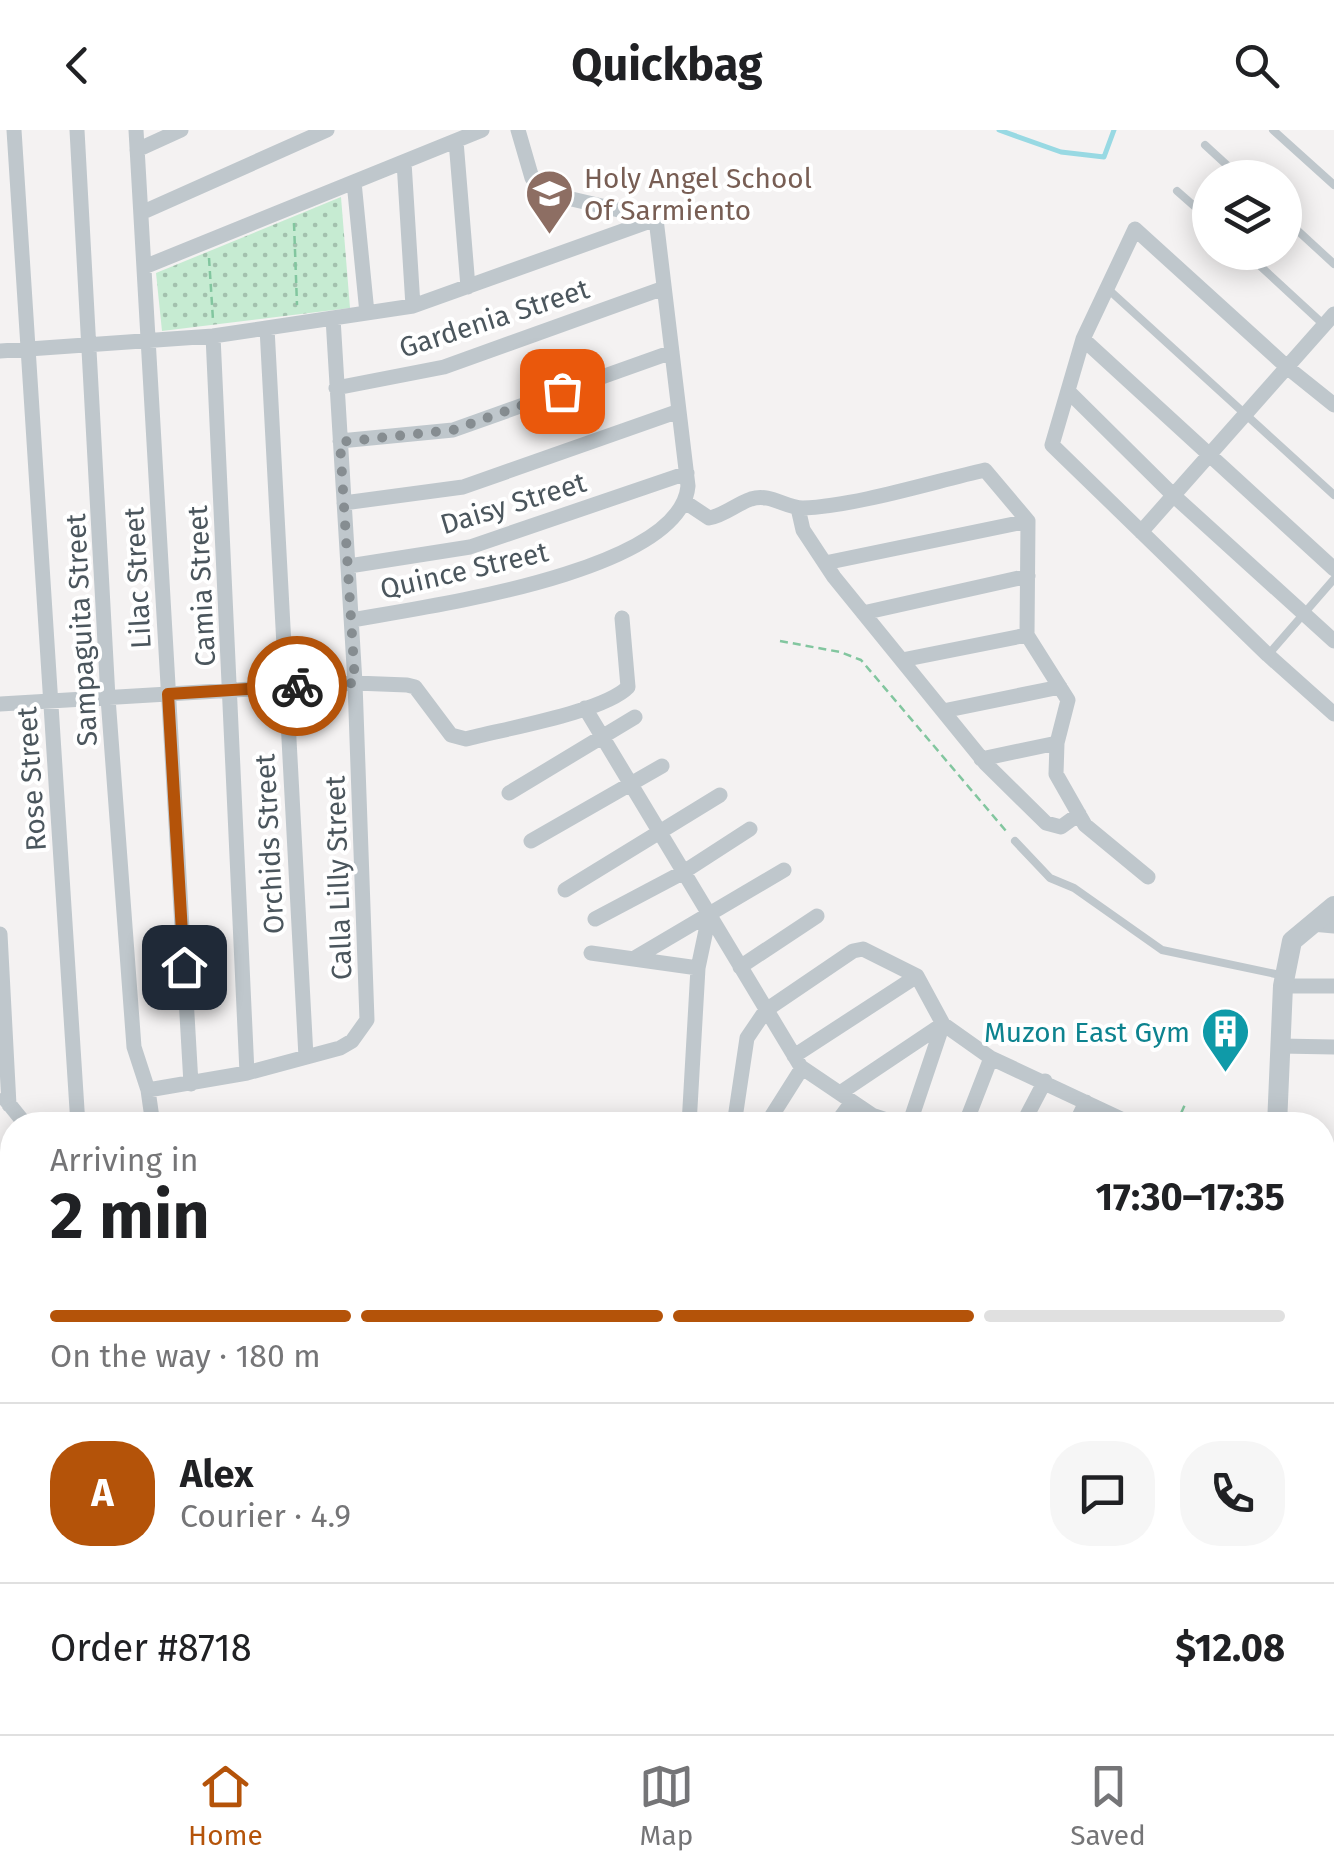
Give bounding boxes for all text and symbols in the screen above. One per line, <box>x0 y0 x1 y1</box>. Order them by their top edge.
icon: back <box>50 38 105 93</box>
text: Quickbag <box>571 38 763 92</box>
icon: search <box>1229 38 1284 93</box>
map controls <box>1192 160 1302 270</box>
button: layers <box>1192 160 1302 270</box>
place label: Holy Angel School Of Sarmiento <box>584 162 812 227</box>
school or university icon: Holy Angel School Of Sarmiento <box>523 168 575 236</box>
street label: Gardenia Street <box>395 272 594 365</box>
pin <box>520 349 605 434</box>
icon: bag <box>535 364 590 419</box>
street label: Daisy Street <box>436 465 591 541</box>
street label: Camia Street <box>181 504 222 667</box>
street label: Lilac Street <box>117 505 158 650</box>
street label: Sampaguita Street <box>59 512 104 747</box>
street label: Quince Street <box>377 535 552 606</box>
courier <box>247 636 347 736</box>
icon: bike <box>270 659 325 714</box>
street label: Rose Street <box>10 705 53 852</box>
street label: Orchids Street <box>248 752 291 935</box>
street label: Calla Lilly Street <box>318 774 359 981</box>
pin <box>142 925 227 1010</box>
icon: home <box>157 940 212 995</box>
building icon: Muzon East Gym <box>1199 1006 1251 1074</box>
place label: Muzon East Gym <box>984 1016 1190 1049</box>
text: Arriving in <box>50 1141 198 1179</box>
text: 17:30–17:35 <box>1095 1174 1285 1220</box>
text: 2 min <box>50 1177 210 1255</box>
text: On the way · 180 m <box>50 1337 321 1375</box>
button: chat <box>1050 1441 1155 1546</box>
button: phone <box>1180 1441 1285 1546</box>
text: Alex <box>180 1451 253 1497</box>
text: A <box>91 1470 114 1516</box>
text: Courier · 4.9 <box>180 1497 351 1535</box>
text: Order #8718 <box>50 1625 252 1671</box>
text: $12.08 <box>1175 1625 1285 1671</box>
tab: Home <box>188 1759 263 1852</box>
tab: Map <box>639 1759 694 1852</box>
tab: Saved <box>1070 1759 1146 1852</box>

